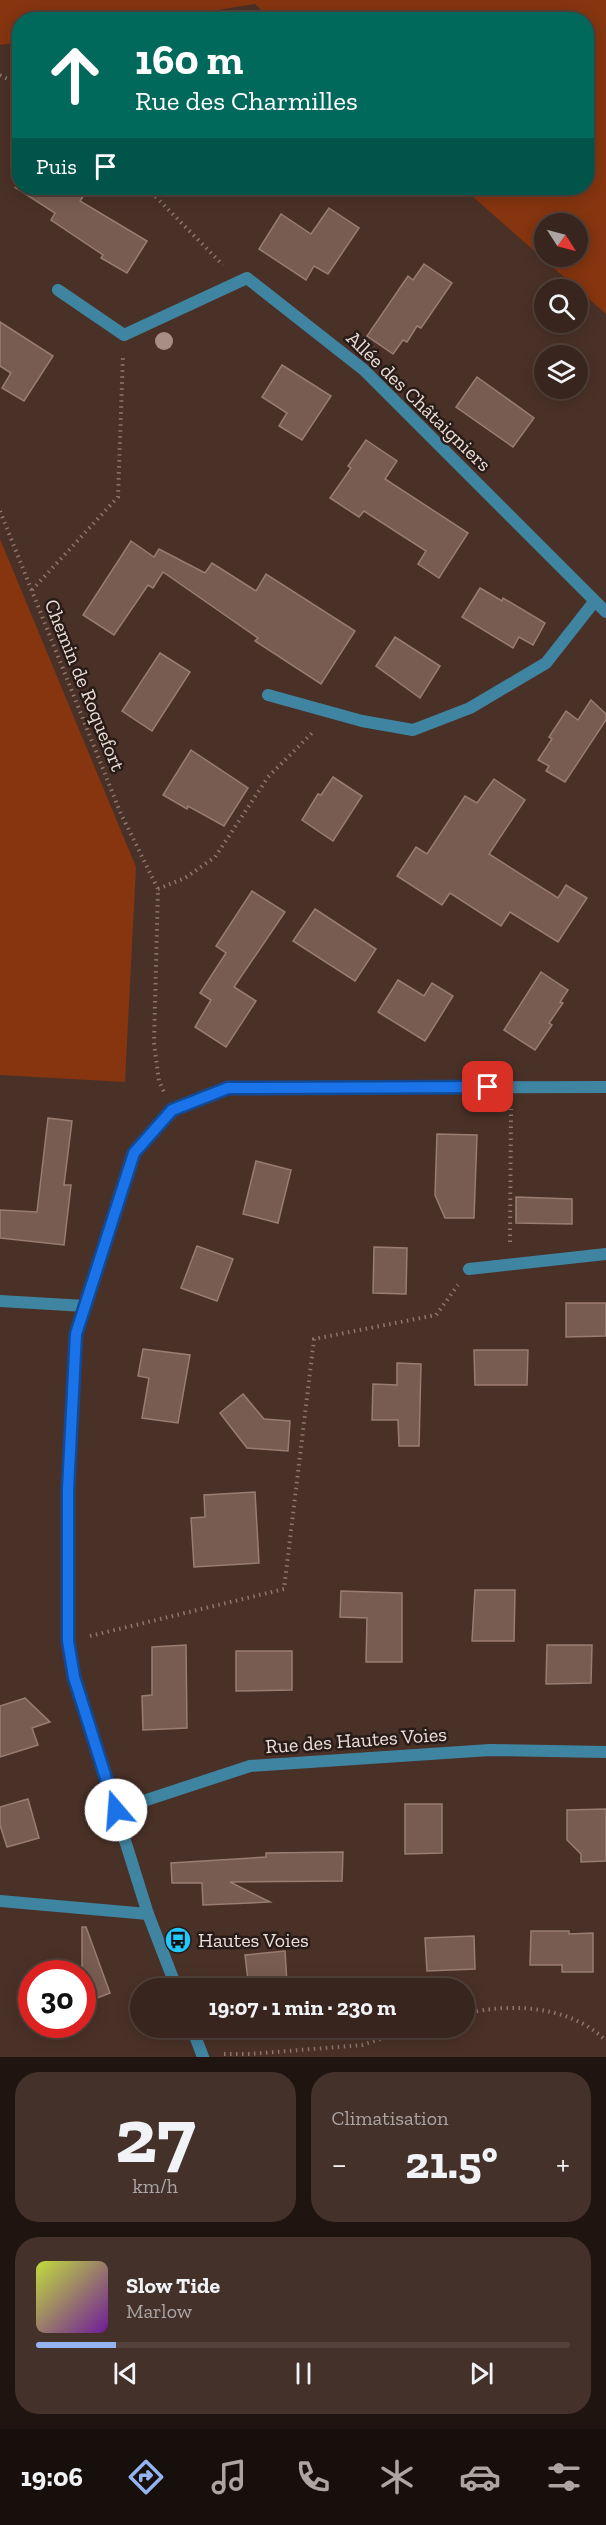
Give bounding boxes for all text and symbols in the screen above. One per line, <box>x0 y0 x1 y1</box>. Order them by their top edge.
text: 160 m <box>135 34 243 85</box>
icon: ahead <box>36 36 114 114</box>
text: Rue des Charmilles <box>135 85 358 117</box>
icon: arrive <box>89 150 122 183</box>
text: Puis <box>36 153 77 180</box>
north arrow <box>534 213 588 267</box>
map controls <box>534 213 588 399</box>
button: search <box>534 279 588 333</box>
street label: Allée des Châtaigniers <box>342 326 496 476</box>
button: layers <box>534 345 588 399</box>
street label: Chemin de Roquefort <box>40 596 131 775</box>
pin <box>462 1061 513 1112</box>
icon: arrive <box>471 1070 504 1103</box>
street label: Rue des Hautes Voies <box>264 1722 448 1758</box>
position arrow <box>84 1778 148 1842</box>
bus stop icon: Hautes Voies <box>163 1925 193 1955</box>
place label: Hautes Voies <box>198 1928 309 1952</box>
speed limit sign: 30 <box>18 1960 96 2038</box>
text: 19:07 · 1 min · 230 m <box>209 1994 396 2021</box>
text: 27 <box>115 2088 196 2182</box>
text: Climatisation <box>332 2106 448 2130</box>
text: 21.5° <box>405 2136 498 2190</box>
text: − <box>332 2144 347 2183</box>
text: + <box>556 2144 570 2183</box>
text: km/h <box>132 2174 178 2198</box>
text: Slow Tide <box>126 2272 220 2299</box>
text: Marlow <box>126 2299 192 2323</box>
icon: previous <box>109 2357 142 2390</box>
icon: pause <box>287 2357 320 2390</box>
icon: next <box>465 2357 498 2390</box>
icon: directions <box>125 2456 167 2498</box>
icon: music <box>208 2456 250 2498</box>
icon: phone <box>292 2456 334 2498</box>
icon: climate <box>376 2456 418 2498</box>
icon: car <box>459 2456 501 2498</box>
icon: filters <box>543 2456 585 2498</box>
text: 19:06 <box>21 2461 83 2493</box>

